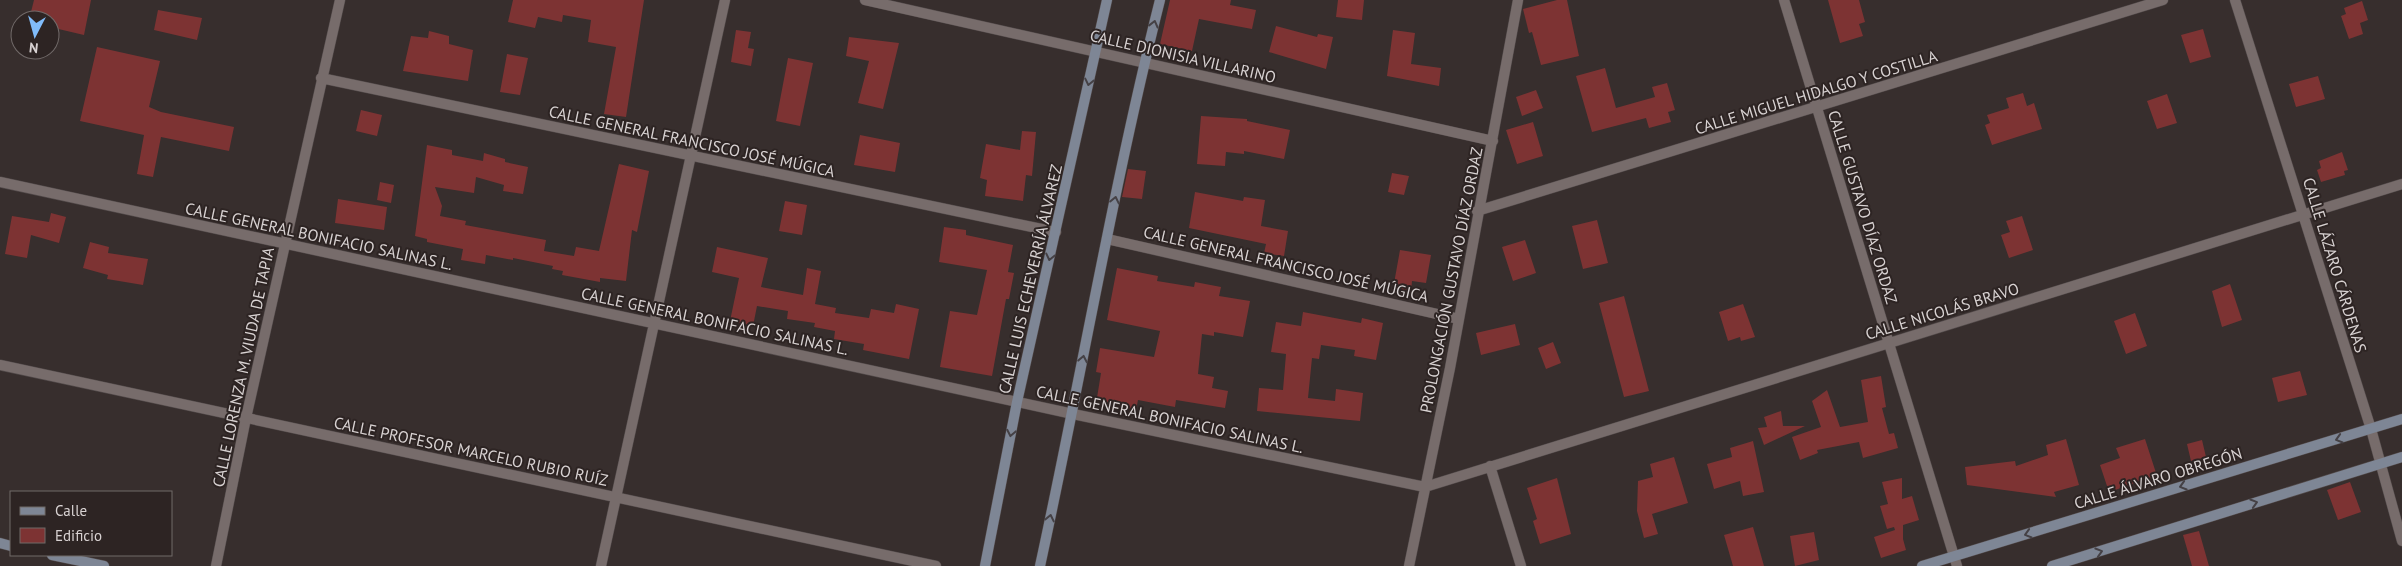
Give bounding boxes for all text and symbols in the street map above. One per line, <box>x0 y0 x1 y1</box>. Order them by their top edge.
north arrow <box>10 10 60 60</box>
one-way arrow <box>1148 20 1159 29</box>
street label: CALLE DIONISIA VILLARINO <box>1088 25 1278 87</box>
text: N <box>28 38 39 57</box>
street label: CALLE MIGUEL HIDALGO Y COSTILLA <box>1692 45 1940 138</box>
one-way arrow <box>1084 77 1095 86</box>
street label: CALLE GENERAL FRANCISCO JOSÉ MÚGICA <box>547 101 837 181</box>
street label: CALLE GUSTAVO DÍAZ ORDAZ <box>1824 108 1902 307</box>
street label: PROLONGACIÓN GUSTAVO DÍAZ ORDAZ <box>1415 145 1487 415</box>
street label: CALLE LUIS ECHEVERRÍA ÁLVAREZ <box>994 162 1066 396</box>
street label: CALLE LÁZARO CÁRDENAS <box>2299 175 2371 355</box>
one-way arrow <box>1109 195 1120 204</box>
street label: CALLE GENERAL BONIFACIO SALINAS L. <box>183 198 455 274</box>
street label: CALLE GENERAL FRANCISCO JOSÉ MÚGICA <box>1142 221 1431 307</box>
street label: CALLE LORENZA M. VIUDA DE TAPIA <box>208 245 278 489</box>
one-way arrow <box>1045 253 1056 262</box>
street label: CALLE NICOLÁS BRAVO <box>1863 278 2021 344</box>
street label: CALLE GENERAL BONIFACIO SALINAS L. <box>579 283 851 359</box>
one-way arrow <box>1078 355 1088 364</box>
street label: CALLE GENERAL BONIFACIO SALINAS L. <box>1034 381 1306 457</box>
street label: CALLE PROFESOR MARCELO RUBIO RUÍZ <box>332 412 610 490</box>
one-way arrow <box>1007 429 1017 438</box>
one-way arrow <box>2335 433 2343 443</box>
street label: CALLE ÁLVARO OBREGÓN <box>2072 443 2244 513</box>
one-way arrow <box>2180 481 2188 491</box>
legend <box>10 491 172 556</box>
one-way arrow <box>2249 499 2258 509</box>
text: Calle <box>55 501 87 520</box>
one-way arrow <box>1044 514 1055 523</box>
text: Edificio <box>55 526 102 545</box>
one-way arrow <box>2024 528 2032 538</box>
one-way arrow <box>2094 547 2102 557</box>

